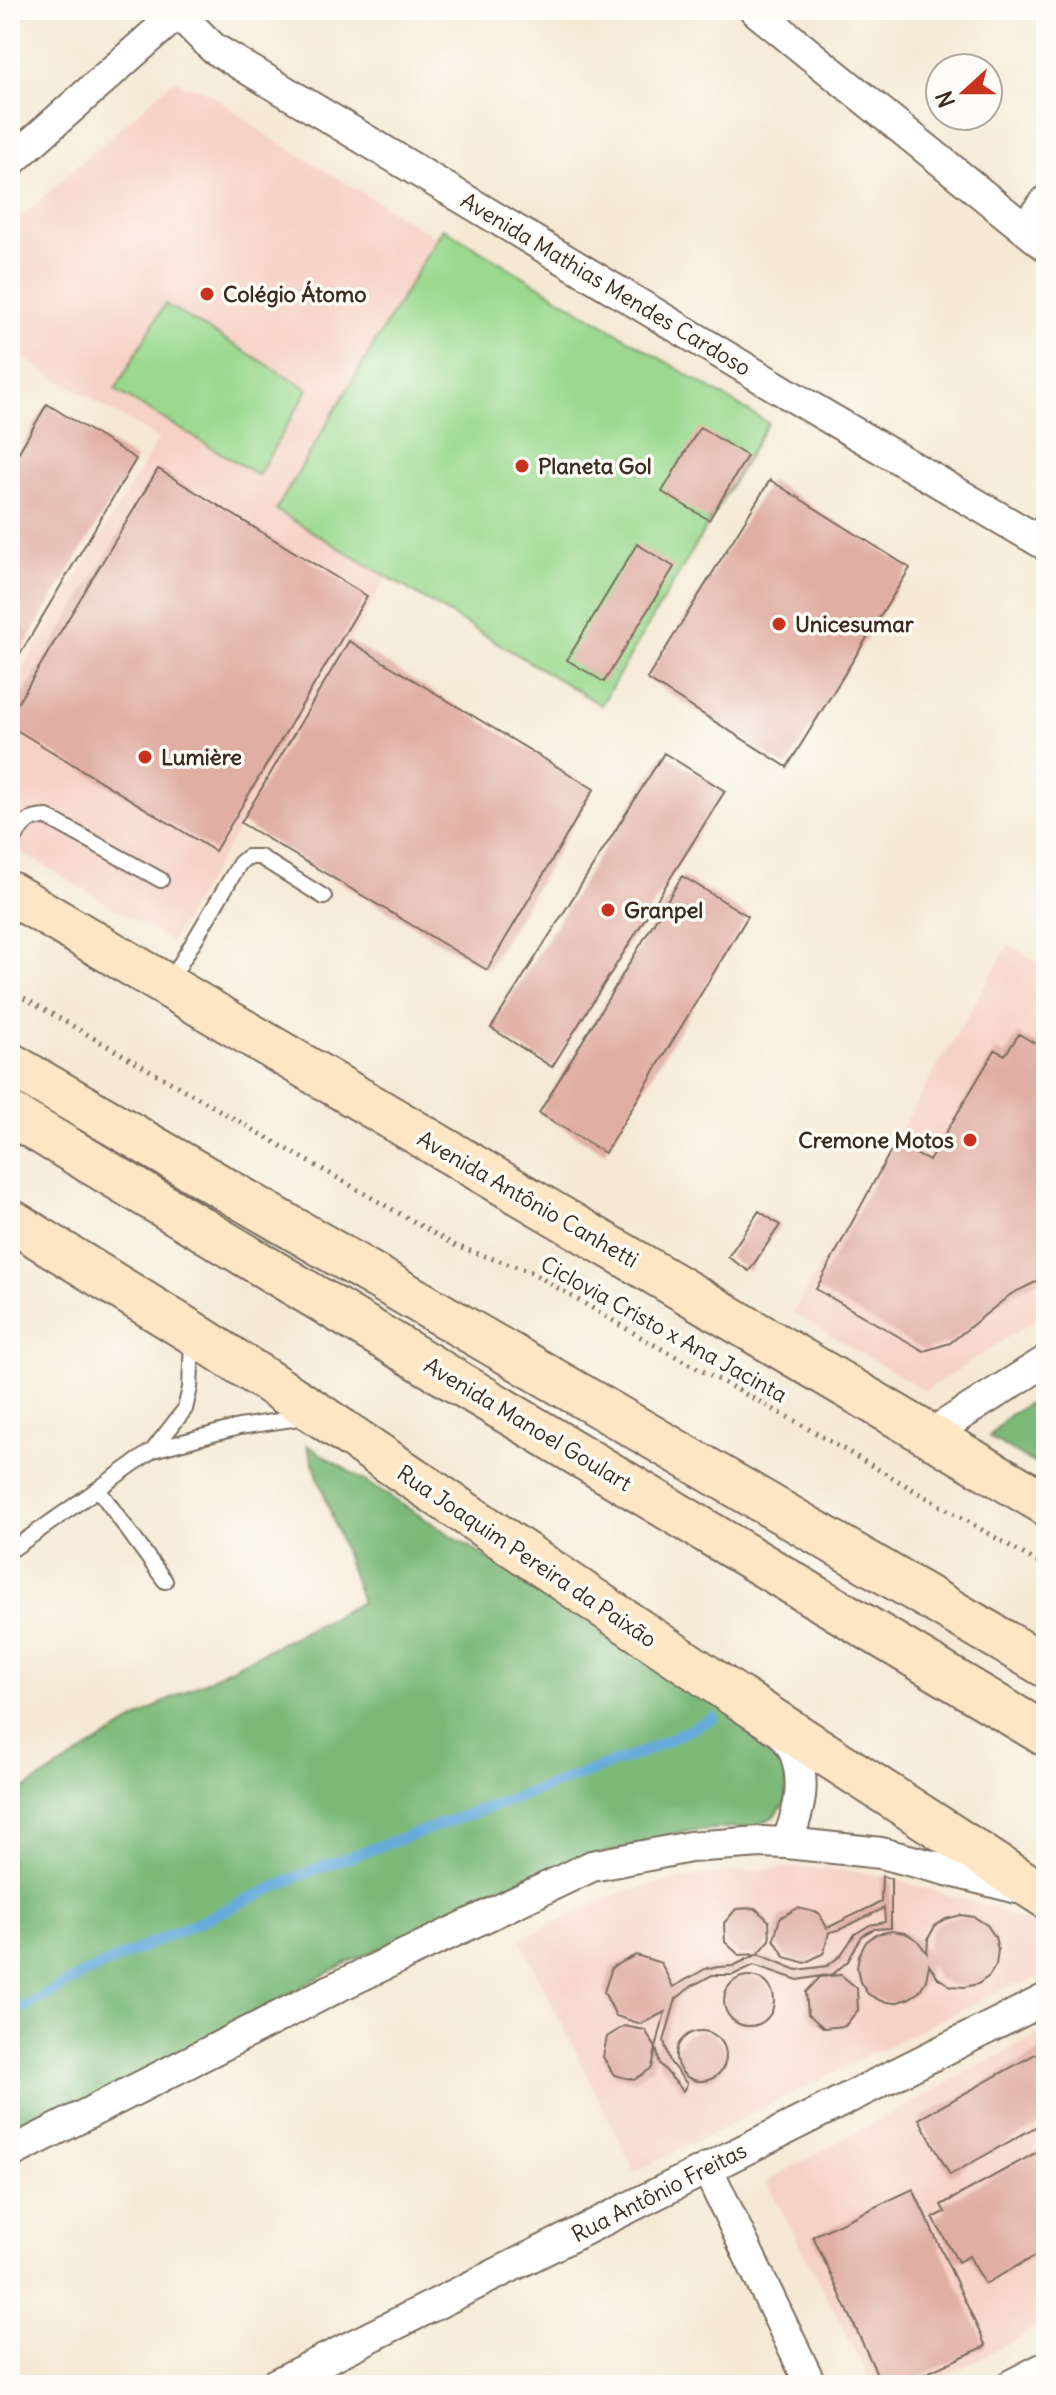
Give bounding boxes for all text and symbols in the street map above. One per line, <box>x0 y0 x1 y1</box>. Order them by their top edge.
north arrow <box>924 52 1004 132</box>
text: N <box>930 87 961 111</box>
street label: Avenida Mathias Mendes Cardoso <box>456 186 756 382</box>
place label: Colégio Átomo <box>223 280 367 308</box>
marker: Colégio Átomo <box>198 285 216 303</box>
place label: Planeta Gol <box>538 452 652 480</box>
marker: Planeta Gol <box>513 457 531 475</box>
place label: Unicesumar <box>795 610 915 638</box>
marker: Unicesumar <box>770 615 788 633</box>
place label: Lumière <box>161 743 242 771</box>
marker: Lumière <box>136 748 154 766</box>
place label: Granpel <box>624 896 703 924</box>
marker: Granpel <box>599 901 617 919</box>
street label: Avenida Antônio Canhetti <box>413 1124 643 1274</box>
place label: Cremone Motos <box>798 1126 954 1154</box>
marker: Cremone Motos <box>961 1131 979 1149</box>
street label: Ciclovia Cristo x Ana Jacinta <box>536 1249 792 1409</box>
street label: Avenida Manoel Goulart <box>419 1351 637 1497</box>
street label: Rua Joaquim Pereira da Paixão <box>392 1459 662 1653</box>
street label: Rua Antônio Freitas <box>567 2136 751 2248</box>

